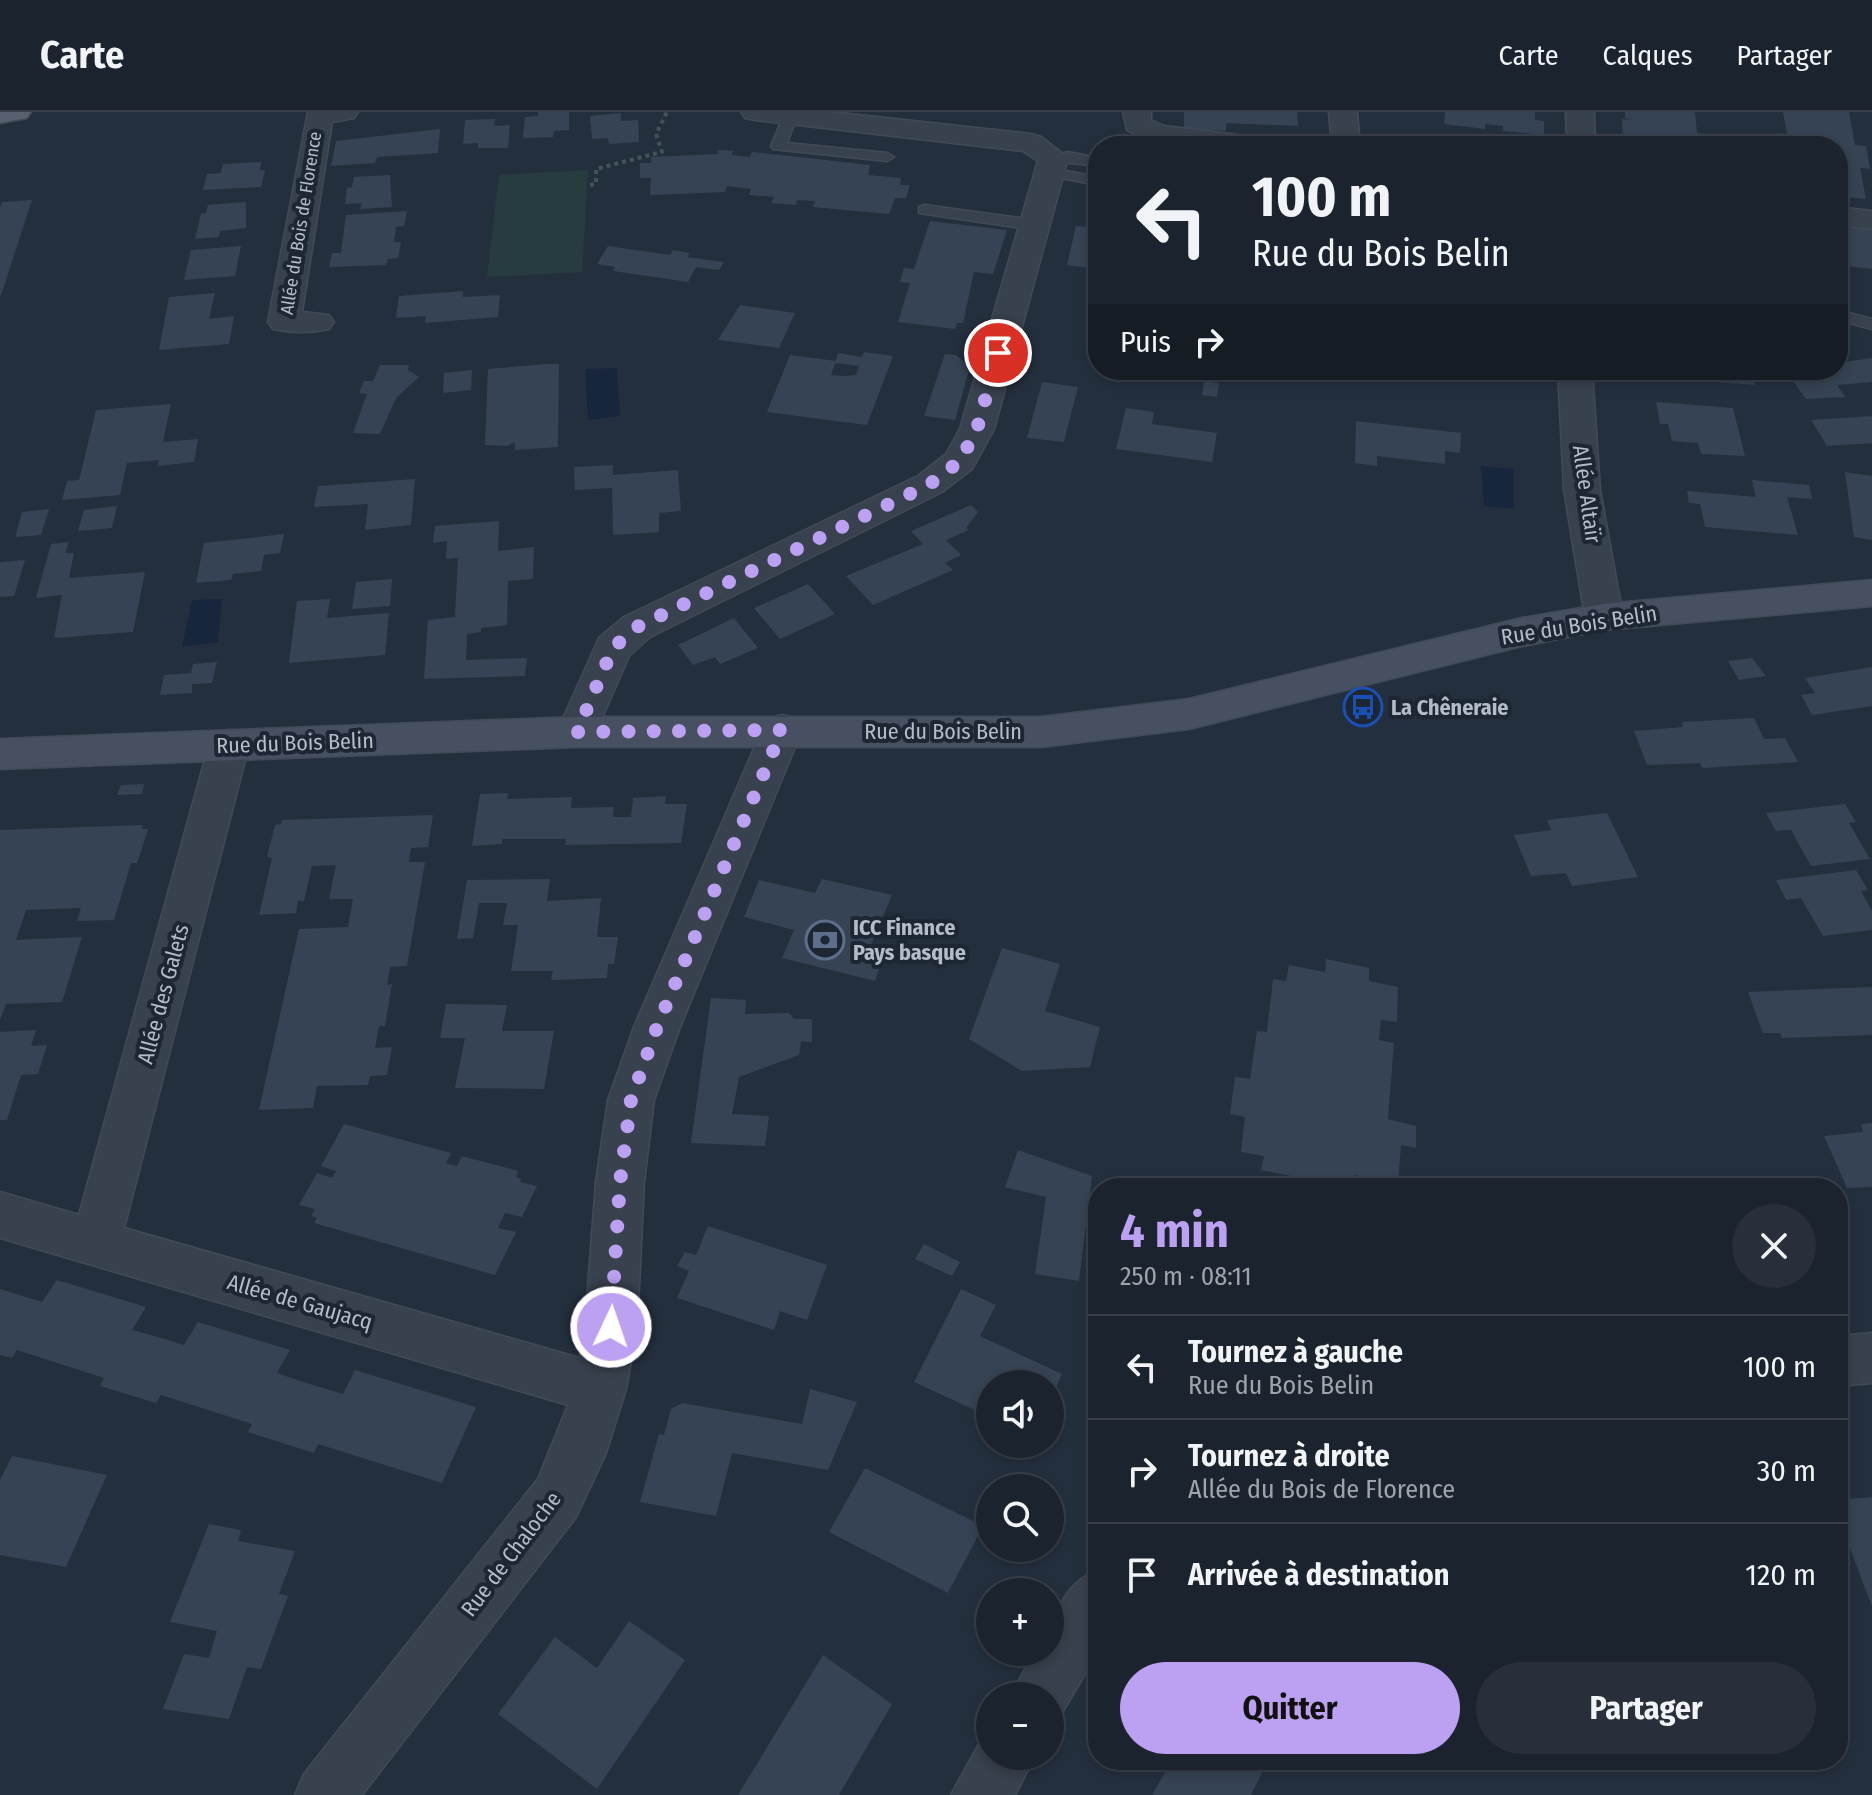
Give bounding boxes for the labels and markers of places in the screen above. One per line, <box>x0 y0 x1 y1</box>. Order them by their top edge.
pin <box>964 319 1032 387</box>
bus stop icon: La Chêneraie <box>1342 686 1384 728</box>
place label: La Chêneraie <box>1391 694 1509 721</box>
place label: ICC Finance Pays basque <box>853 914 966 966</box>
bank icon: ICC Finance Pays basque <box>804 919 846 961</box>

